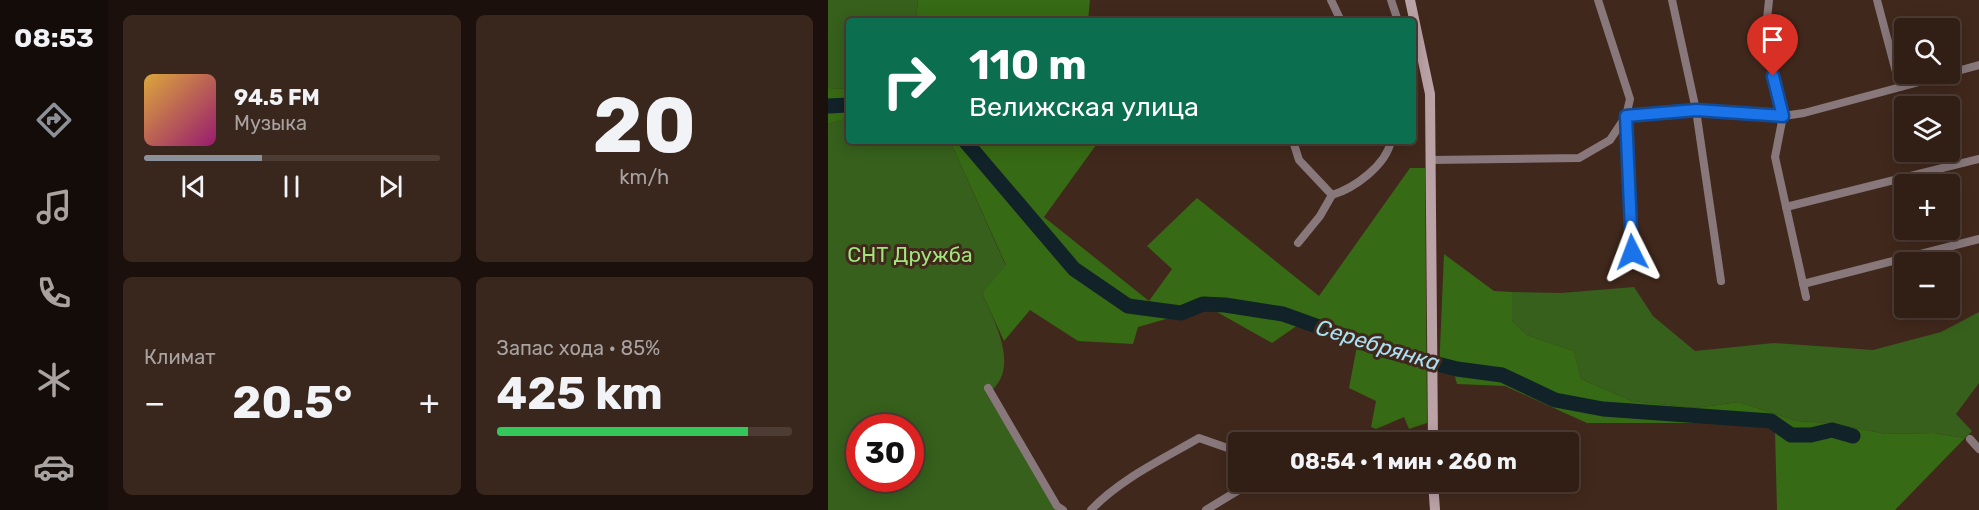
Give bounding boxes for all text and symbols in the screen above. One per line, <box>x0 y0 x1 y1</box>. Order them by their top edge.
pin <box>1747 14 1798 76</box>
map controls <box>1894 18 1960 318</box>
button: search <box>1894 18 1960 84</box>
text: 08:53 <box>14 22 94 54</box>
icon: arrive <box>1756 23 1789 56</box>
text: 110 m <box>969 40 1087 90</box>
icon: right <box>870 42 948 120</box>
text: 20 <box>592 79 696 172</box>
text: 94.5 FM <box>234 84 320 111</box>
text: Велижская улица <box>969 91 1199 123</box>
button: layers <box>1894 96 1960 162</box>
icon: directions <box>33 99 75 141</box>
text: Музыка <box>234 111 307 135</box>
text: km/h <box>619 165 669 189</box>
icon: previous <box>177 170 210 203</box>
icon: pause <box>275 170 308 203</box>
icon: next <box>374 170 407 203</box>
button: + <box>1894 174 1960 240</box>
icon: music <box>33 186 75 228</box>
position arrow <box>1600 220 1664 284</box>
park label: СНТ Дружба <box>847 242 973 267</box>
button: − <box>1894 252 1960 318</box>
icon: phone <box>33 272 75 314</box>
water label: Серебрянка <box>1313 313 1443 377</box>
text: Запас хода · 85% <box>497 336 660 360</box>
text: Климат <box>144 345 216 369</box>
icon: climate <box>33 359 75 401</box>
text: 425 km <box>497 367 663 420</box>
text: 20.5° <box>232 376 352 429</box>
text: − <box>144 383 165 422</box>
text: + <box>419 383 439 422</box>
speed limit sign: 30 <box>846 414 924 492</box>
icon: car <box>33 446 75 488</box>
text: 08:54 · 1 мин · 260 m <box>1290 448 1517 475</box>

